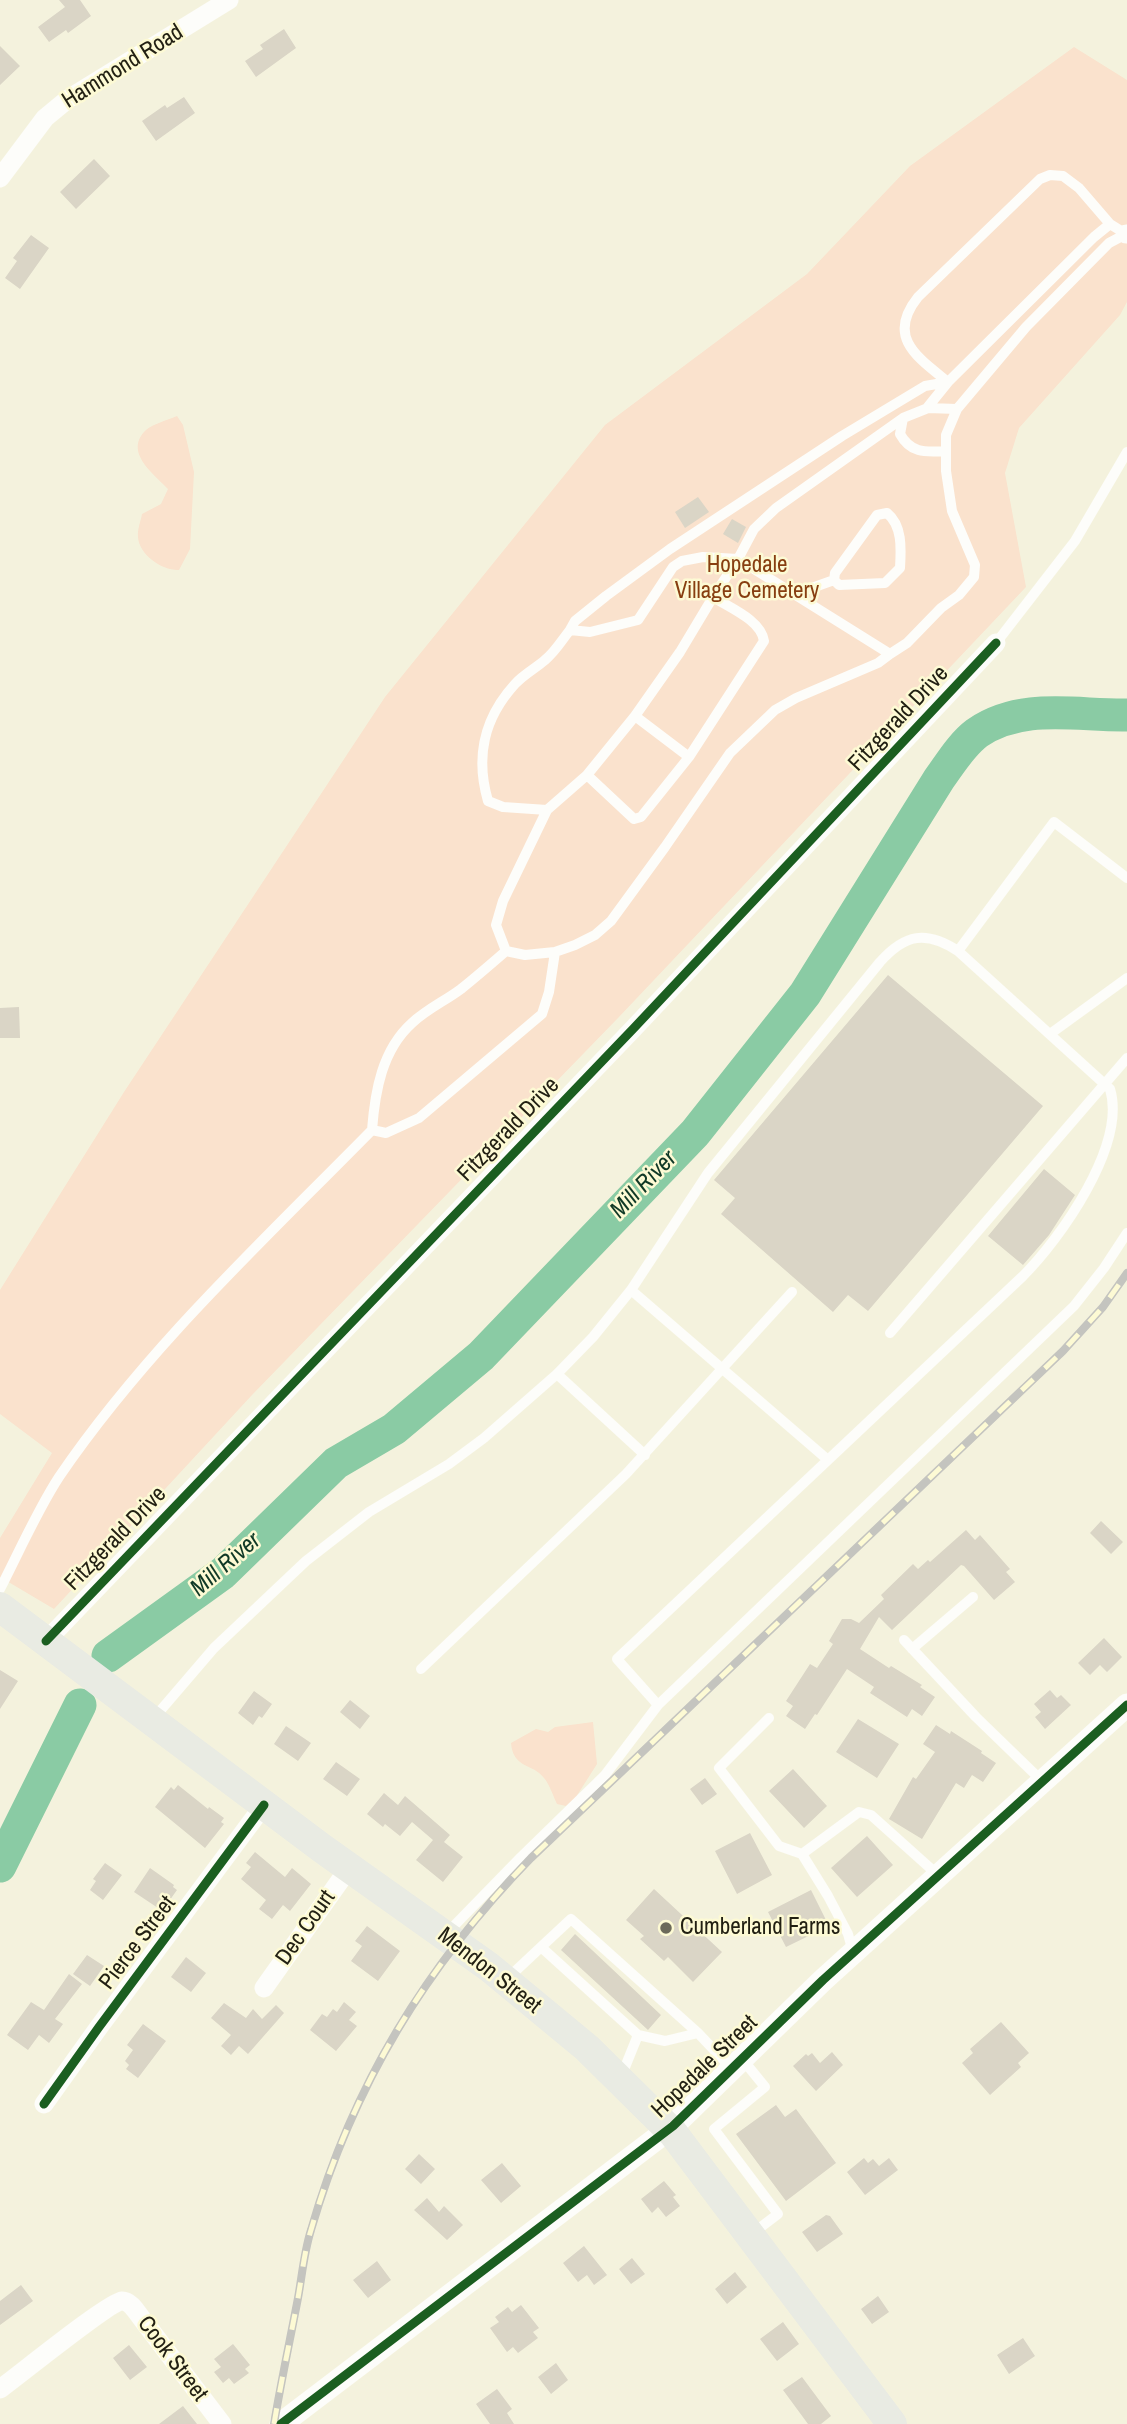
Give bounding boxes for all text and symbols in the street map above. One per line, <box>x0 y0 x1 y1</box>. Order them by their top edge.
street label: Hammond Road <box>57 19 189 115</box>
park label: Hopedale Village Cemetery <box>675 552 819 606</box>
street label: Fitzgerald Drive <box>843 661 955 777</box>
street label: Fitzgerald Drive <box>452 1072 566 1188</box>
water label: Mill River <box>605 1145 683 1225</box>
street label: Fitzgerald Drive <box>59 1481 173 1597</box>
water label: Mill River <box>185 1527 267 1603</box>
street label: Dec Court <box>270 1885 342 1971</box>
street label: Pierce Street <box>94 1891 182 1995</box>
place label: Cumberland Farms <box>680 1914 840 1942</box>
marker: Cumberland Farms <box>658 1920 674 1936</box>
street label: Mendon Street <box>432 1922 546 2020</box>
street label: Hopedale Street <box>646 2010 764 2124</box>
street label: Cook Street <box>131 2311 213 2407</box>

